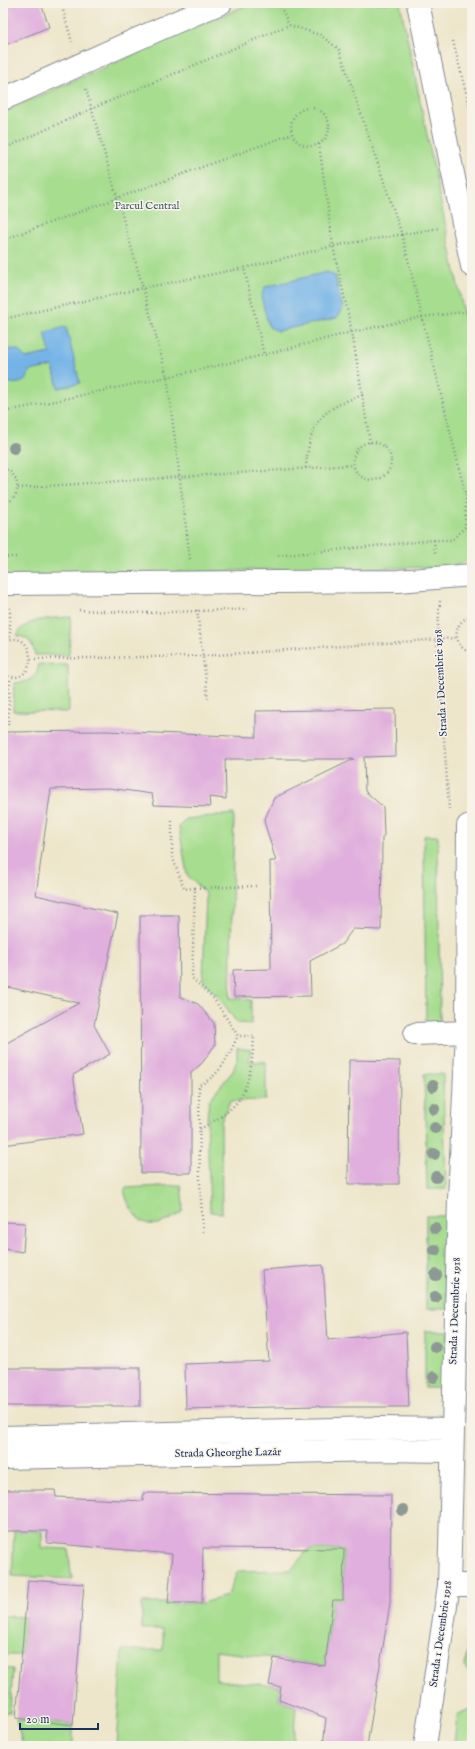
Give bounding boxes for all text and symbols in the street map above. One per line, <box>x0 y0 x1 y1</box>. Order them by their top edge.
park label: Parcul Central <box>114 199 180 213</box>
street label: Strada 1 Decembrie 1918 <box>431 629 451 737</box>
street label: Strada 1 Decembrie 1918 <box>446 1257 464 1365</box>
street label: Strada Gheorghe Lazăr <box>175 1445 281 1461</box>
street label: Strada 1 Decembrie 1918 <box>427 1580 455 1688</box>
scale bar <box>20 1705 98 1731</box>
text: 20 m <box>26 1712 49 1727</box>

